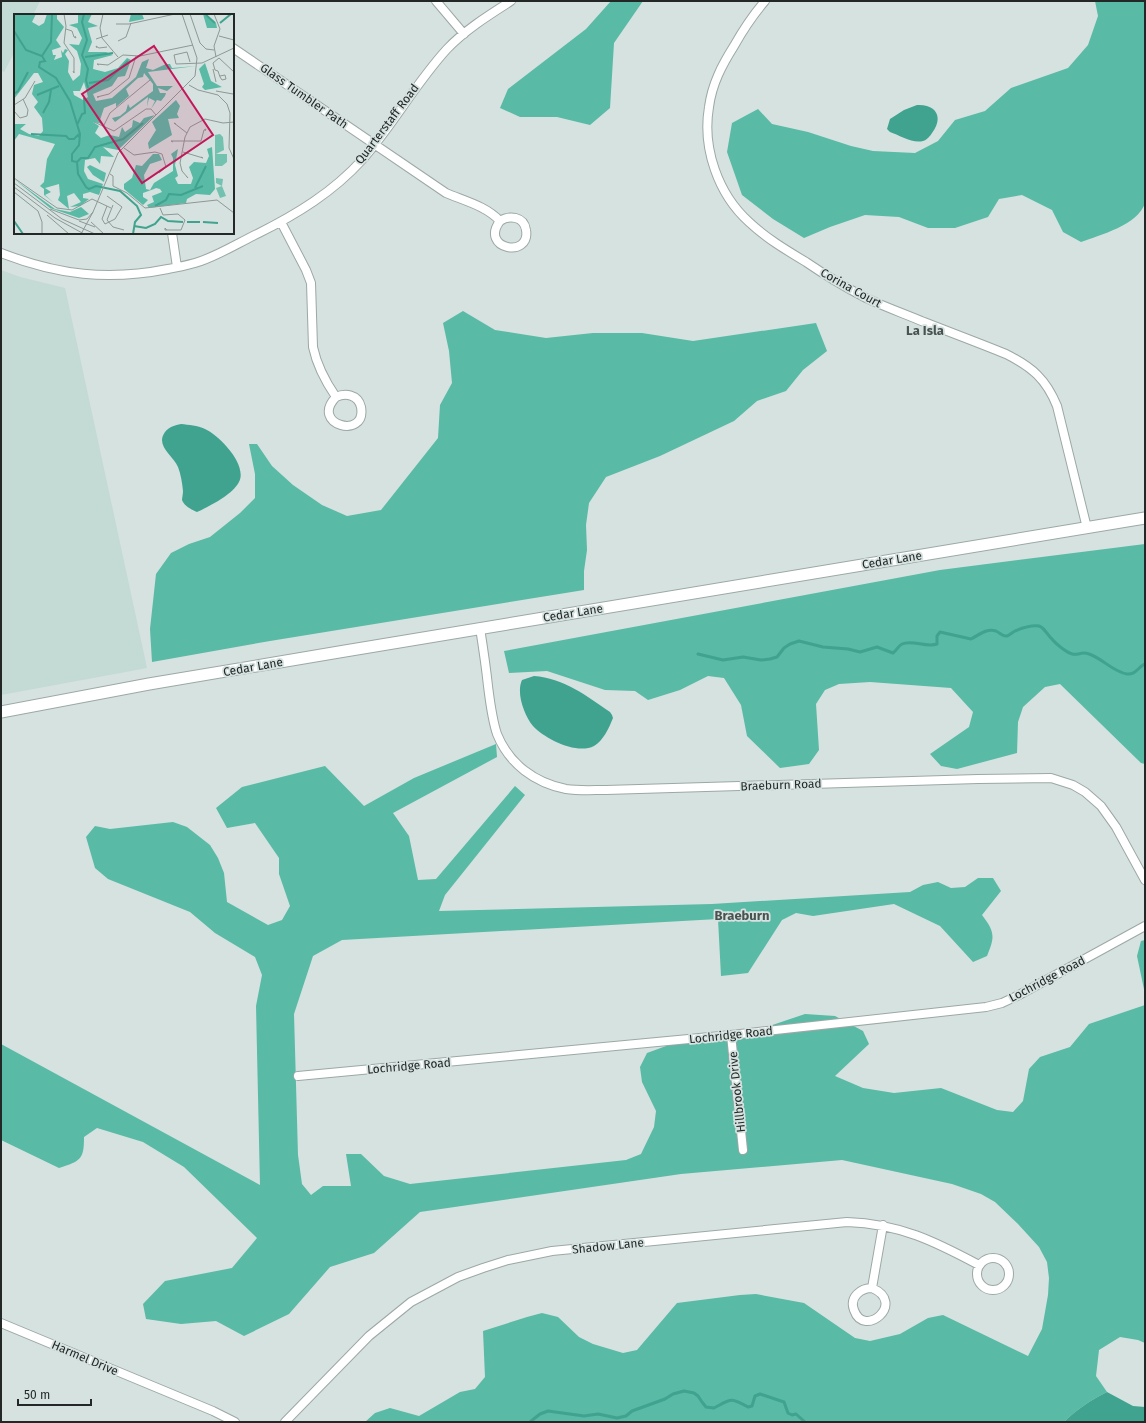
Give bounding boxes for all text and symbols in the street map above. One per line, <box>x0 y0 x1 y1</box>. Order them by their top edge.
inset map <box>14 14 234 234</box>
street label: Glass Tumbler Path <box>257 60 351 132</box>
street label: Quarterstaff Road <box>352 81 422 167</box>
street label: Corina Court <box>818 265 885 311</box>
district label: La Isla <box>906 323 944 338</box>
street label: Cedar Lane <box>861 548 923 572</box>
street label: Cedar Lane <box>542 601 604 625</box>
street label: Cedar Lane <box>222 655 284 679</box>
street label: Braeburn Road <box>740 777 822 793</box>
district label: Braeburn <box>715 908 770 923</box>
street label: Lochridge Road <box>1007 953 1087 1005</box>
street label: Lochridge Road <box>688 1024 774 1046</box>
street label: Hillbrook Drive <box>726 1051 748 1133</box>
street label: Lochridge Road <box>367 1055 451 1077</box>
street label: Shadow Lane <box>571 1235 645 1257</box>
street label: Harmel Drive <box>50 1338 120 1378</box>
scale bar <box>18 1381 91 1407</box>
text: 50 m <box>24 1388 50 1402</box>

